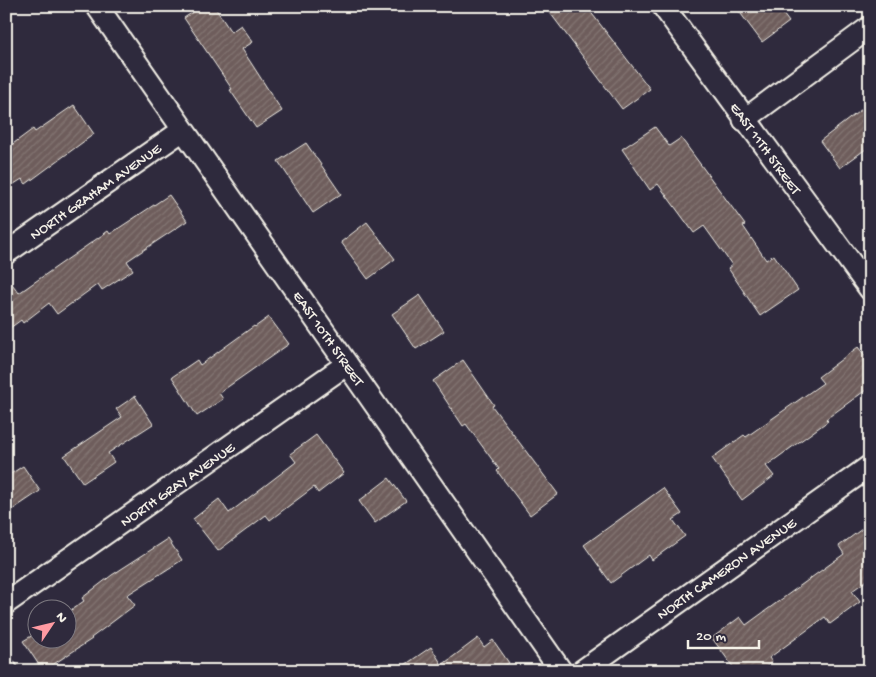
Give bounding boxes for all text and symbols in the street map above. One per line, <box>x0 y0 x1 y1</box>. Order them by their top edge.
street label: EAST 11TH STREET <box>725 100 805 200</box>
street label: NORTH GRAHAM AVENUE <box>27 140 166 245</box>
street label: EAST 10TH STREET <box>288 288 368 391</box>
street label: NORTH GRAY AVENUE <box>117 439 239 532</box>
street label: NORTH CAMERON AVENUE <box>654 514 801 625</box>
north arrow <box>28 600 78 650</box>
text: N <box>51 609 70 627</box>
scale bar <box>688 617 760 649</box>
text: 20 m <box>696 628 726 646</box>

